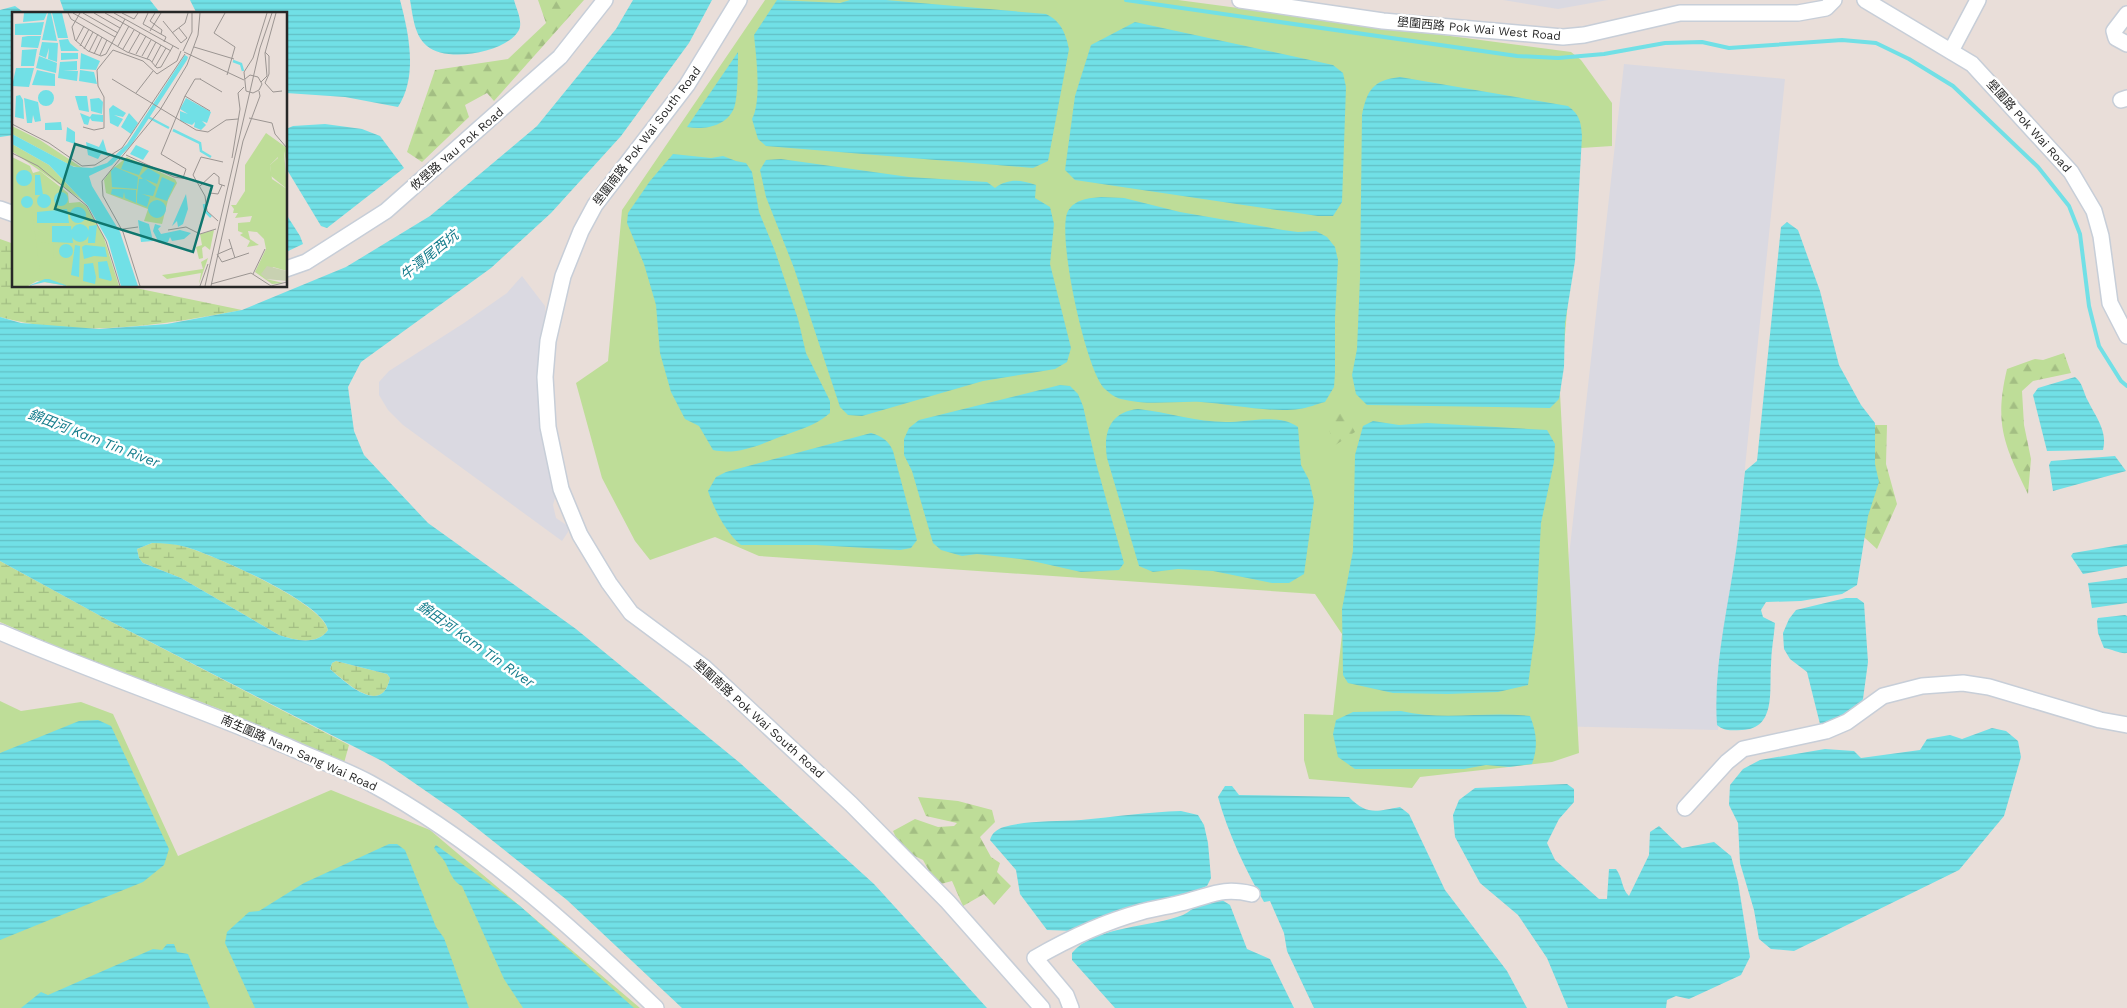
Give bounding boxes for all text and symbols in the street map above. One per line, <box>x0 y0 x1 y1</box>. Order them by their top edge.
inset map <box>12 12 288 288</box>
street label: 壆圍西路 Pok Wai West Road <box>1396 15 1562 43</box>
street label: 壆圍南路 Pok Wai South Road <box>590 64 704 208</box>
street label: 壆圍路 Pok Wai Road <box>1984 77 2074 175</box>
street label: 攸壆路 Yau Pok Road <box>408 105 506 193</box>
water label: 牛潭尾西坑 <box>397 225 463 283</box>
water label: 錦田河 Kam Tin River <box>26 406 162 471</box>
water label: 錦田河 Kam Tin River <box>415 598 538 691</box>
street label: 壆圍南路 Pok Wai South Road <box>691 657 827 781</box>
street label: 南生圍路 Nam Sang Wai Road <box>219 712 379 794</box>

